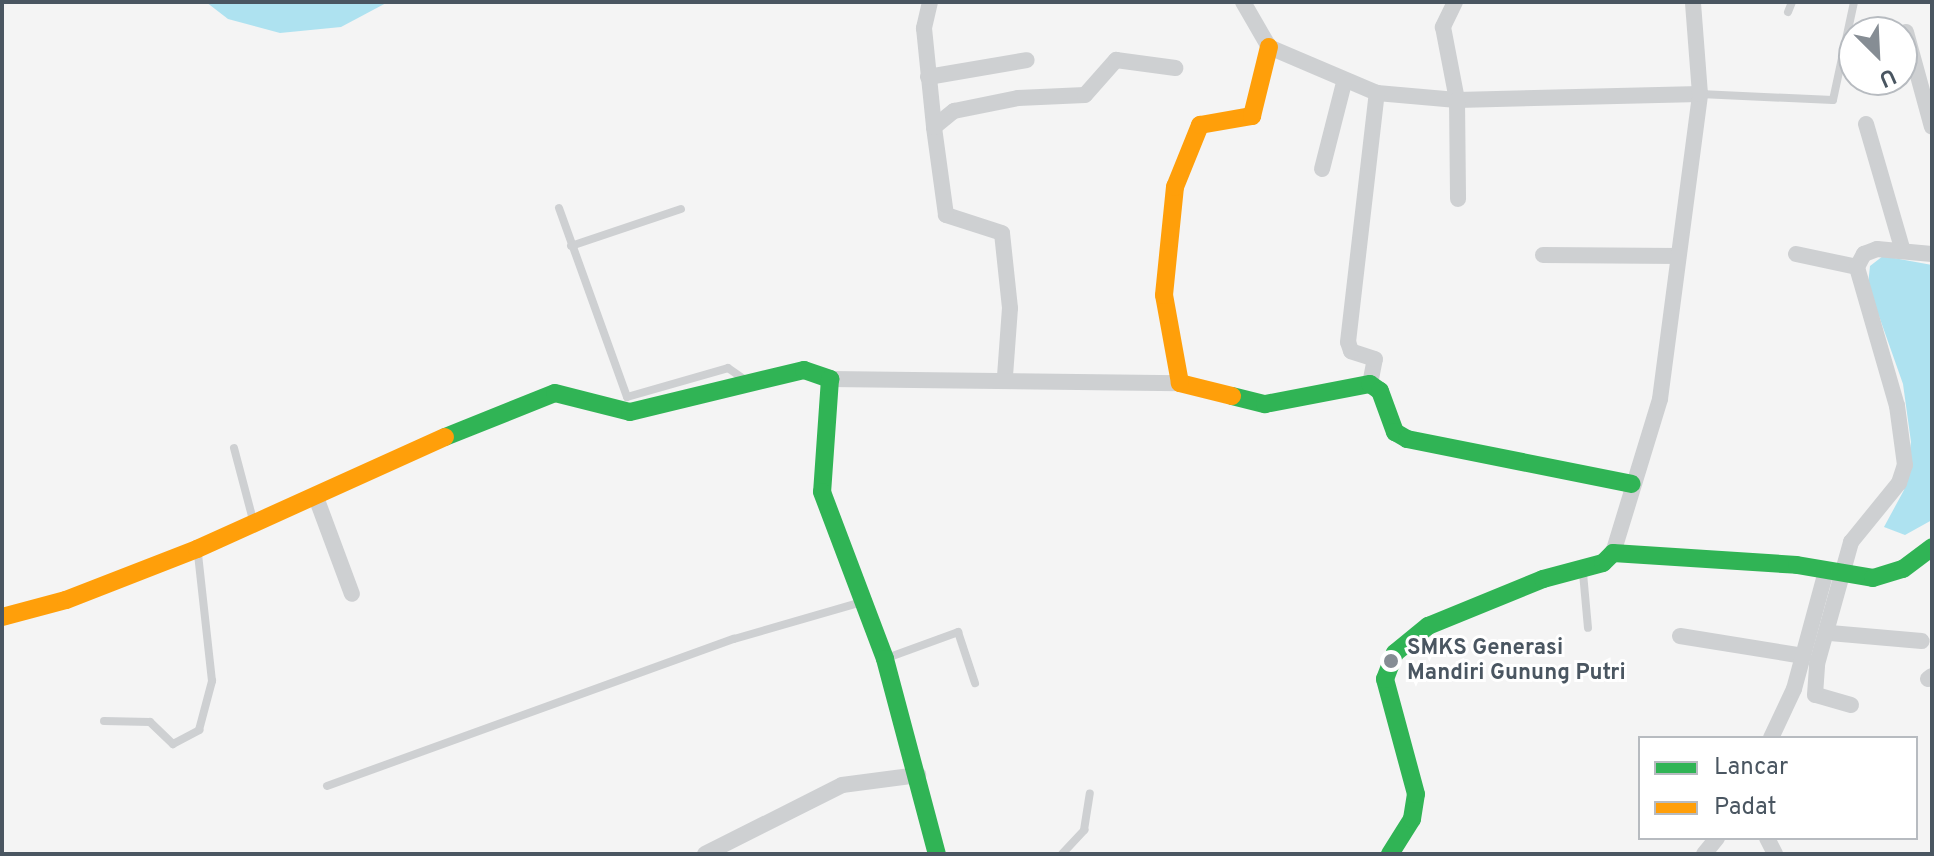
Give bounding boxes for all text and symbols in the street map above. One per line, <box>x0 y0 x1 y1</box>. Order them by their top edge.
north arrow <box>1838 16 1918 96</box>
text: U <box>1875 61 1900 92</box>
place label: SMKS Generasi Mandiri Gunung Putri <box>1407 635 1626 686</box>
marker: SMKS Generasi Mandiri Gunung Putri <box>1382 652 1400 670</box>
legend <box>1638 736 1918 840</box>
text: Lancar <box>1714 753 1788 783</box>
text: Padat <box>1714 793 1776 823</box>

